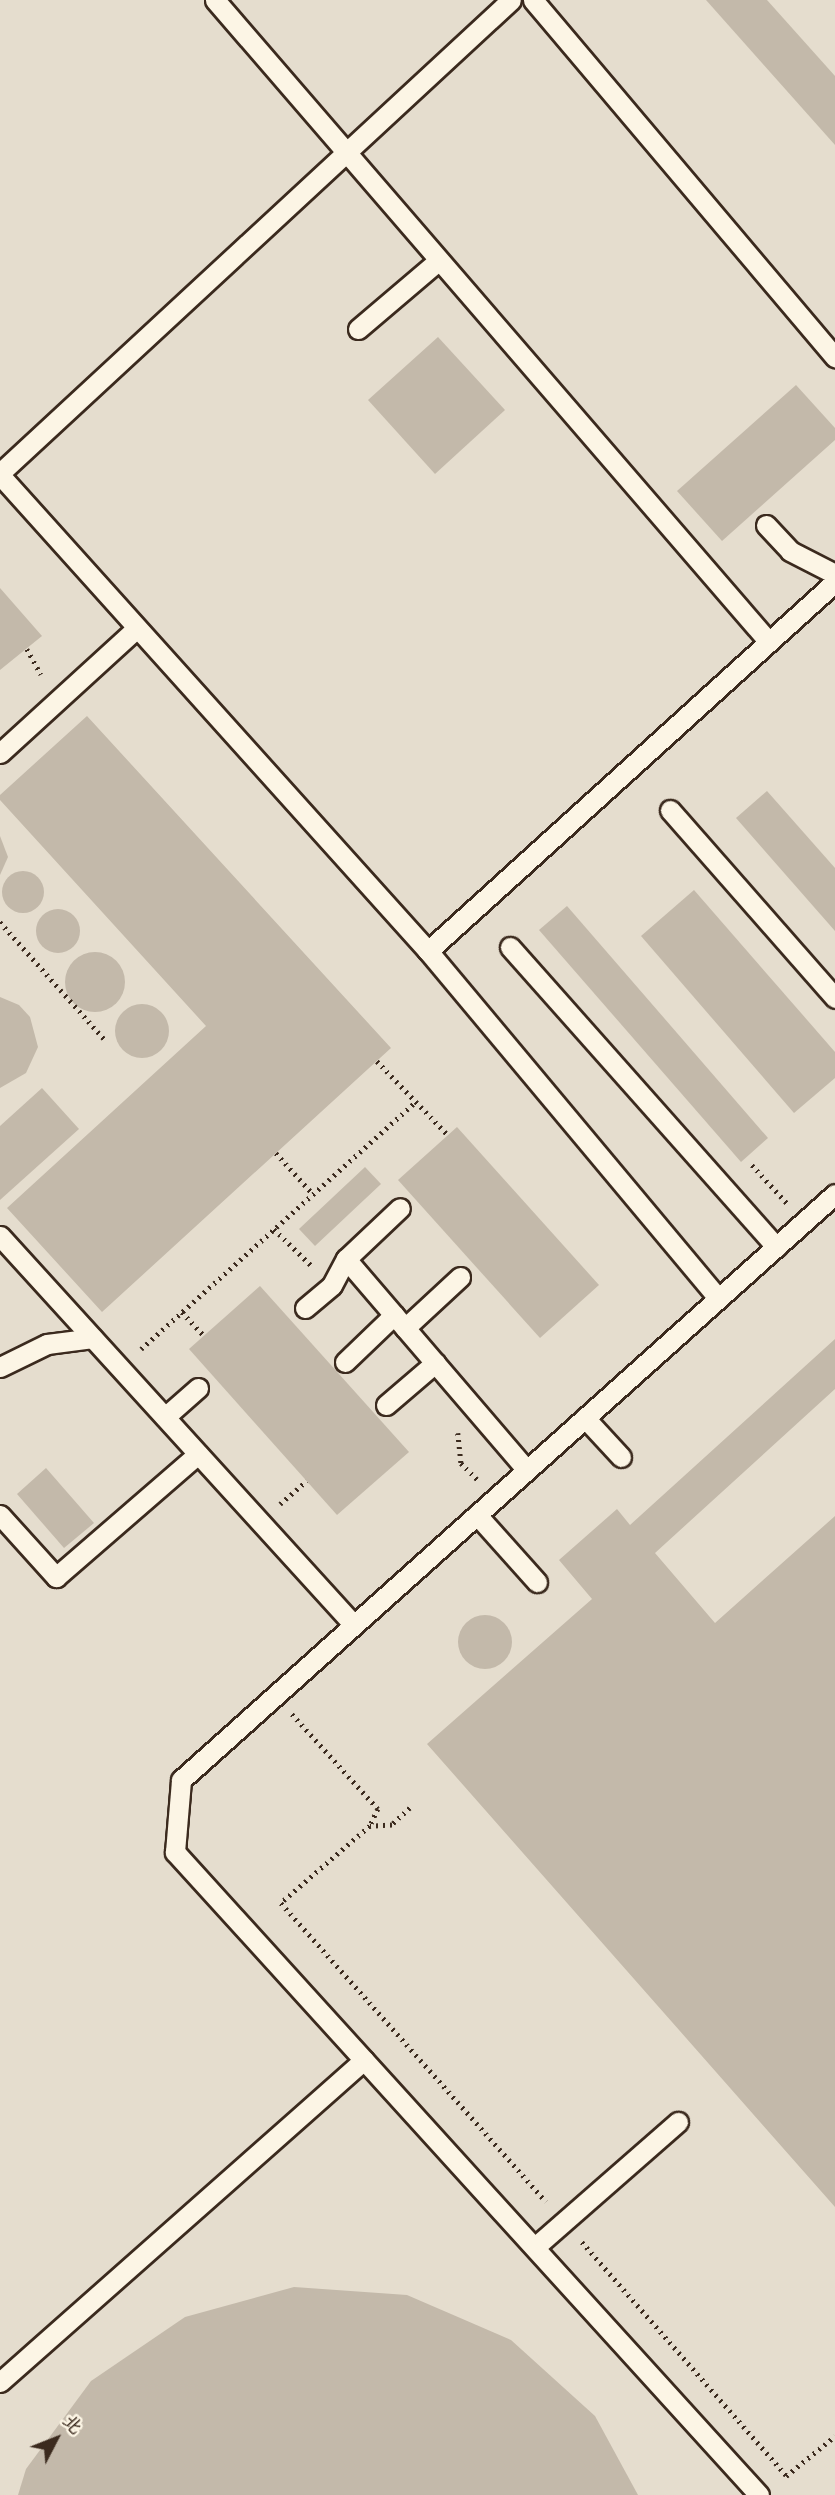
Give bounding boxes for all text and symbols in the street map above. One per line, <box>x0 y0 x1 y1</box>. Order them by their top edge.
north arrow <box>21 2404 91 2474</box>
text: 北 <box>57 2410 87 2439</box>

